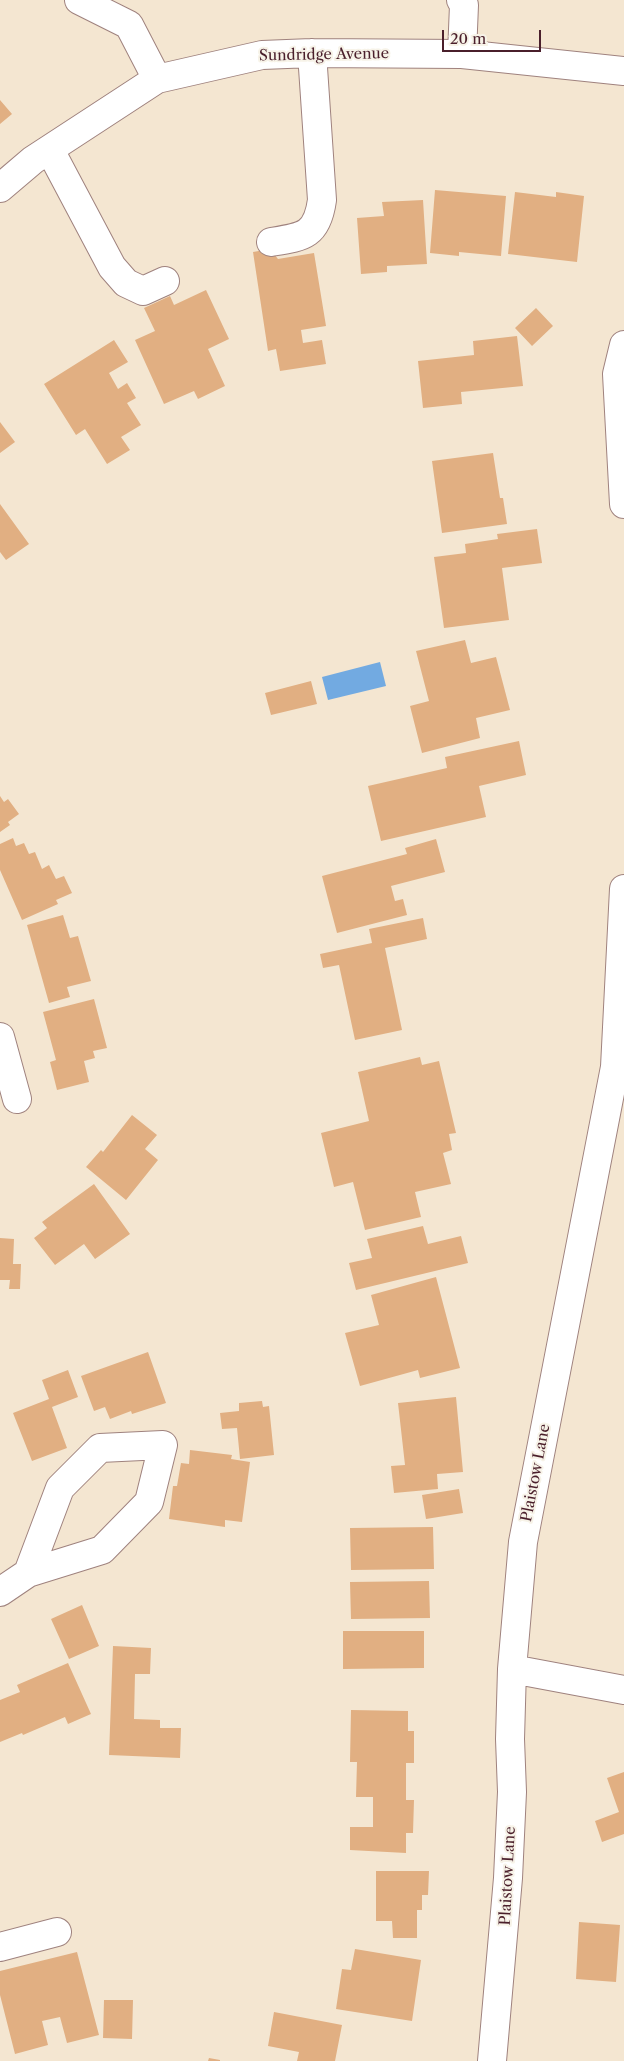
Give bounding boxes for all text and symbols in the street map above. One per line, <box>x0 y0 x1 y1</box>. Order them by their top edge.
scale bar <box>444 20 543 52</box>
text: 20 m <box>450 29 486 48</box>
street label: Sundridge Avenue <box>259 45 389 65</box>
street label: Plaistow Lane <box>518 1423 554 1523</box>
street label: Plaistow Lane <box>496 1826 520 1926</box>

